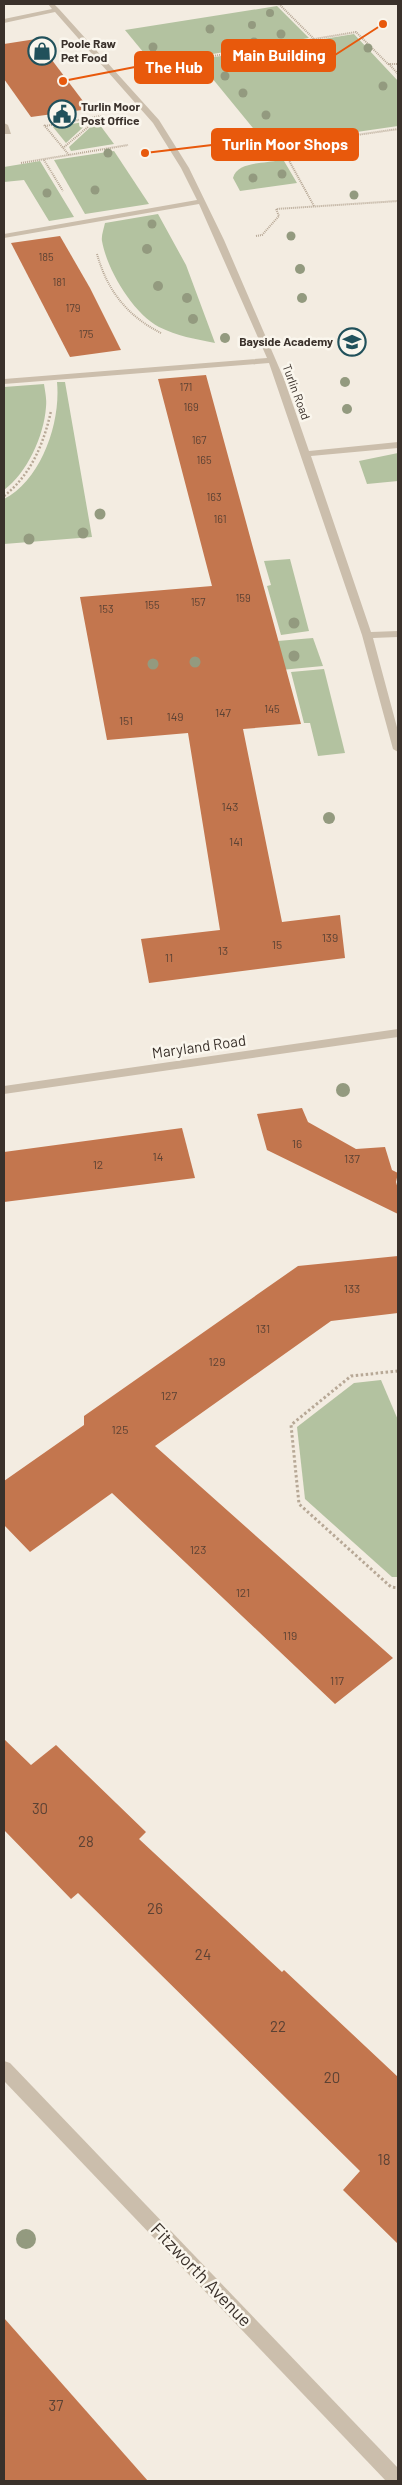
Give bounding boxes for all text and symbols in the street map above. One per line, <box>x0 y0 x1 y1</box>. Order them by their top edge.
shop icon: Poole Raw Pet Food <box>27 36 57 66</box>
place label: Poole Raw Pet Food <box>61 36 117 64</box>
callout: Main Building <box>222 40 335 71</box>
text: Main Building <box>232 45 326 64</box>
callout: The Hub <box>135 52 213 83</box>
text: The Hub <box>145 57 203 76</box>
public building icon: Turlin Moor Post Office <box>47 99 77 129</box>
place label: Turlin Moor Post Office <box>81 99 140 127</box>
callout: Turlin Moor Shops <box>212 129 358 160</box>
text: Turlin Moor Shops <box>222 134 348 153</box>
house number: 185 <box>38 250 54 263</box>
house number: 181 <box>52 275 66 288</box>
house number: 179 <box>66 301 81 314</box>
house number: 175 <box>79 327 94 340</box>
school or university icon: Bayside Academy <box>337 327 367 357</box>
place label: Bayside Academy <box>239 334 333 348</box>
street label: Turlin Road <box>280 362 313 421</box>
house number: 171 <box>180 380 192 393</box>
house number: 169 <box>183 400 199 413</box>
house number: 167 <box>192 433 206 446</box>
house number: 165 <box>196 453 212 466</box>
house number: 163 <box>206 490 222 503</box>
house number: 161 <box>213 512 227 525</box>
house number: 159 <box>235 591 251 604</box>
house number: 157 <box>191 595 205 608</box>
house number: 155 <box>144 598 160 611</box>
house number: 153 <box>98 602 114 615</box>
house number: 145 <box>264 702 280 715</box>
house number: 147 <box>215 705 231 719</box>
house number: 149 <box>166 709 184 723</box>
house number: 151 <box>119 713 133 727</box>
house number: 143 <box>222 799 239 813</box>
house number: 141 <box>229 834 243 848</box>
house number: 139 <box>322 930 338 944</box>
house number: 15 <box>272 937 282 951</box>
house number: 13 <box>218 943 228 957</box>
house number: 11 <box>165 950 173 964</box>
street label: Maryland Road <box>151 1031 247 1062</box>
house number: 16 <box>292 1136 302 1150</box>
house number: 14 <box>153 1149 163 1163</box>
house number: 137 <box>344 1151 360 1165</box>
house number: 12 <box>93 1157 103 1171</box>
house number: 133 <box>344 1281 360 1295</box>
house number: 131 <box>256 1321 270 1335</box>
house number: 129 <box>209 1354 225 1368</box>
house number: 127 <box>161 1388 177 1402</box>
house number: 125 <box>112 1422 128 1436</box>
house number: 123 <box>190 1542 206 1556</box>
house number: 121 <box>236 1585 250 1599</box>
house number: 119 <box>283 1628 297 1642</box>
house number: 117 <box>330 1673 344 1687</box>
house number: 30 <box>32 1799 48 1817</box>
house number: 28 <box>78 1832 94 1850</box>
house number: 26 <box>147 1899 163 1917</box>
house number: 24 <box>195 1945 211 1963</box>
house number: 22 <box>270 2017 286 2035</box>
house number: 20 <box>324 2068 340 2086</box>
house number: 18 <box>377 2150 391 2168</box>
street label: Fitzworth Avenue <box>147 2218 257 2331</box>
house number: 37 <box>49 2396 63 2414</box>

